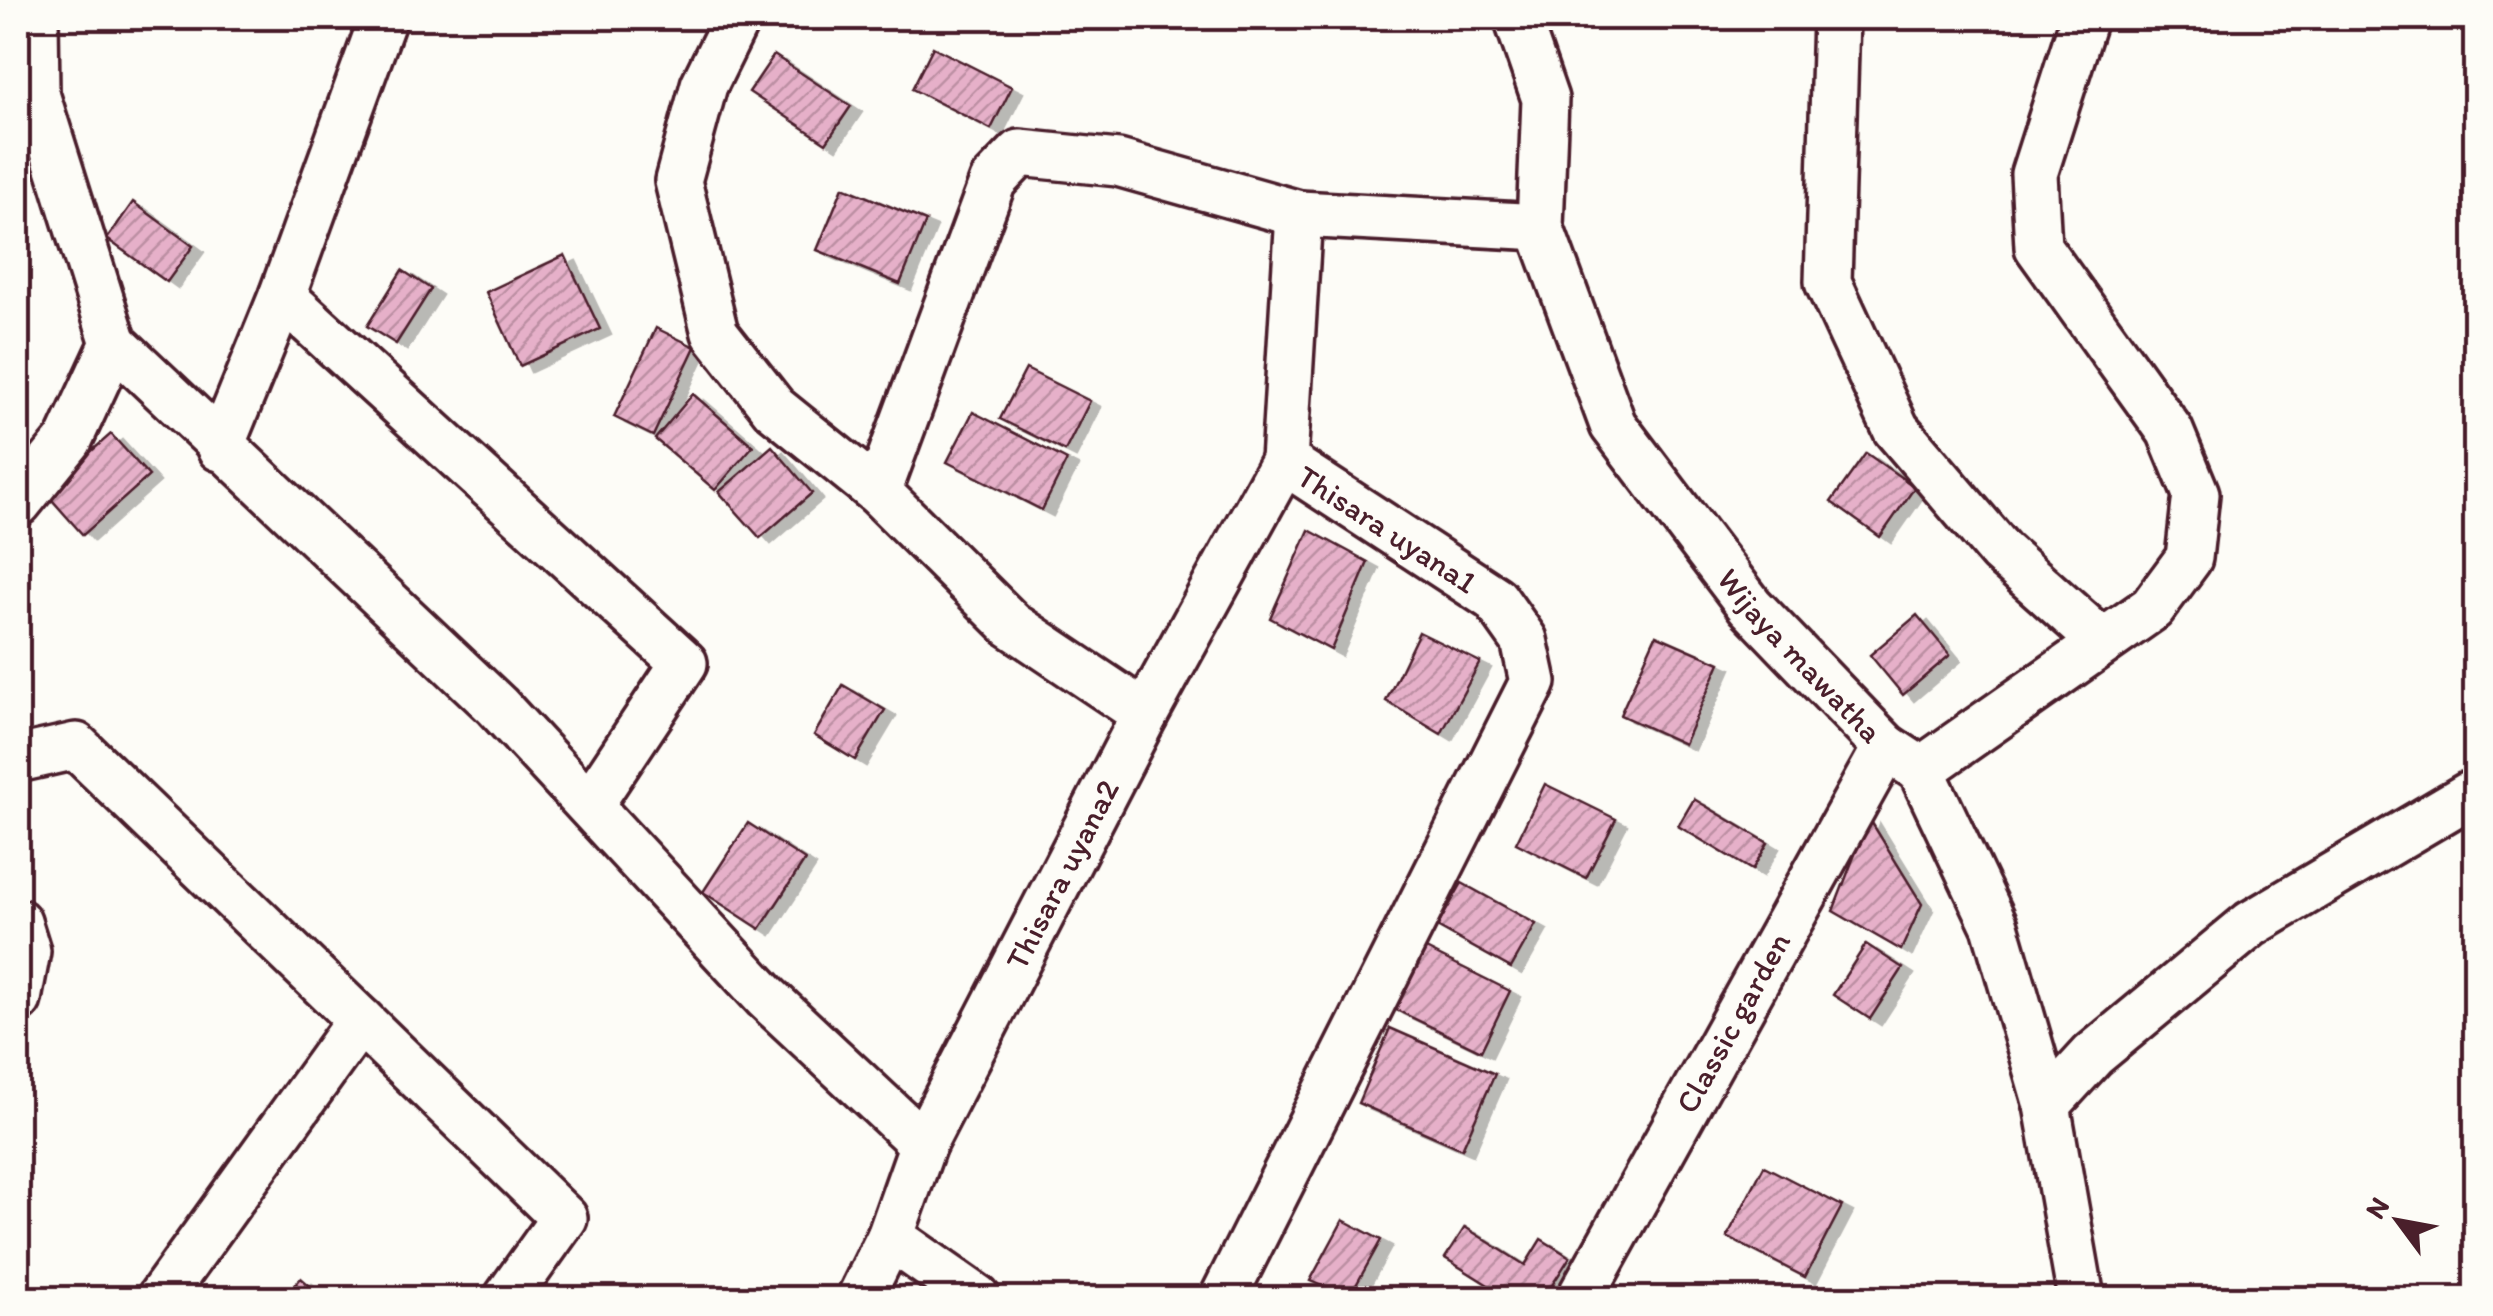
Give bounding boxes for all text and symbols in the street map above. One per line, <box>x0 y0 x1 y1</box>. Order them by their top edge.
street label: Thisara uyana1 <box>1290 457 1484 601</box>
street label: Wijaya mawatha <box>1709 561 1891 751</box>
street label: Thisara uyana2 <box>997 773 1127 976</box>
street label: Classic garden <box>1668 926 1798 1120</box>
north arrow <box>2348 1171 2448 1271</box>
text: N <box>2357 1191 2396 1225</box>

